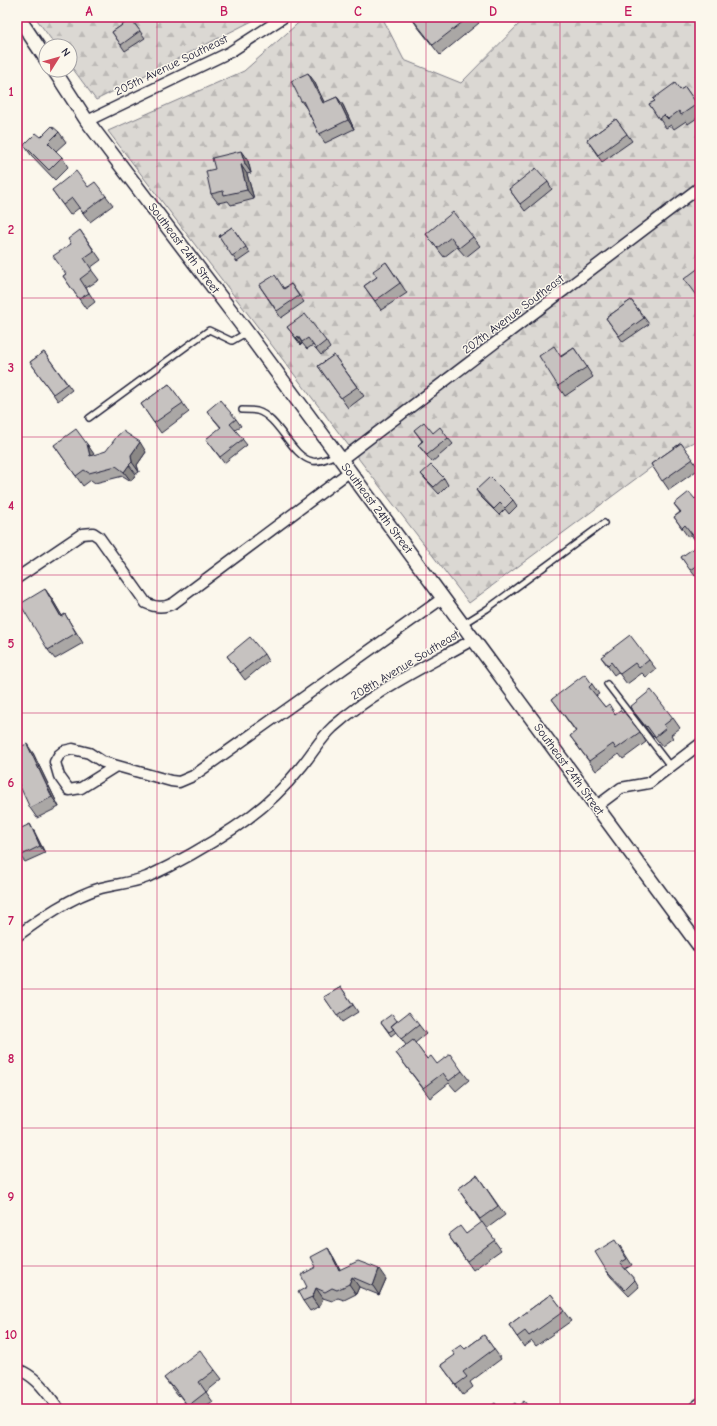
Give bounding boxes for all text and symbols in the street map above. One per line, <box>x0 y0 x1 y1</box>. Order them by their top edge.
text: A <box>85 4 93 19</box>
text: B <box>220 4 228 19</box>
text: C <box>354 4 362 19</box>
text: D <box>489 4 497 19</box>
text: E <box>624 4 632 19</box>
street label: 205th Avenue Southeast <box>112 31 230 98</box>
north arrow <box>38 38 78 78</box>
text: N <box>58 46 73 59</box>
text: 1 <box>8 84 14 99</box>
street label: Southeast 24th Street <box>145 200 223 296</box>
text: 2 <box>8 222 14 237</box>
street label: 207th Avenue Southeast <box>460 271 567 357</box>
text: 3 <box>8 360 14 375</box>
street label: Southeast 24th Street <box>338 460 416 556</box>
text: 4 <box>8 498 14 513</box>
street label: 208th Avenue Southeast <box>348 627 462 703</box>
text: 5 <box>8 636 15 651</box>
street label: Southeast 24th Street <box>531 721 607 818</box>
text: 6 <box>8 775 15 790</box>
text: 7 <box>8 913 14 928</box>
text: 8 <box>8 1051 14 1066</box>
text: 9 <box>8 1189 15 1204</box>
text: 10 <box>5 1327 17 1342</box>

